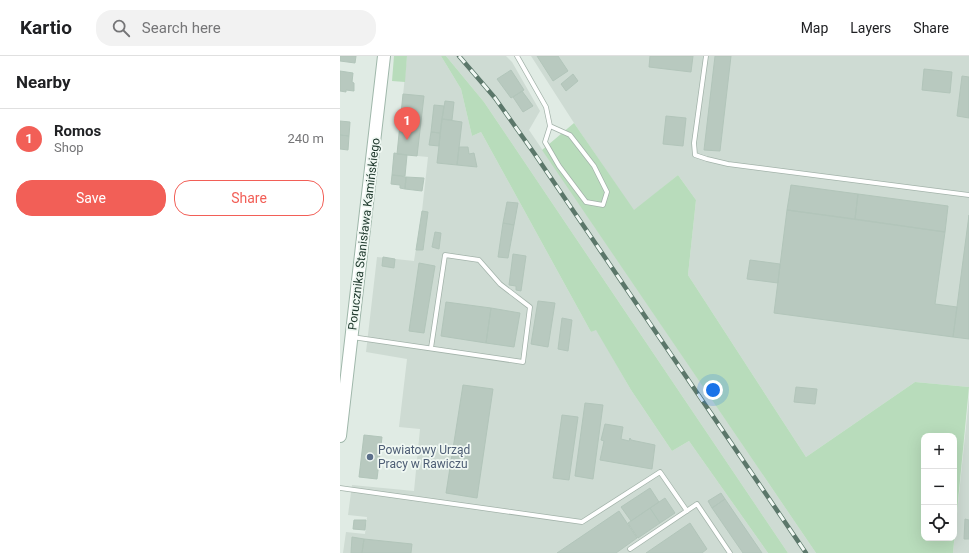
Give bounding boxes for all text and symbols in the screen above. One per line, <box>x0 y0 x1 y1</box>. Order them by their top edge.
search box <box>96 10 376 46</box>
text: Kartio <box>20 16 72 39</box>
icon: search <box>110 17 132 39</box>
text: Search here <box>142 19 221 37</box>
text: Map <box>801 20 828 36</box>
text: Layers <box>850 20 891 36</box>
text: Share <box>913 20 949 36</box>
text: Nearby <box>16 72 71 92</box>
pin: 1 <box>394 107 420 140</box>
text: Romos <box>54 122 101 140</box>
text: 1 <box>25 131 33 146</box>
text: 240 m <box>287 131 324 146</box>
street label: Porucznika Stanisława Kamińskiego <box>345 137 383 331</box>
text: Shop <box>54 140 84 155</box>
button: Save <box>16 180 166 216</box>
button: Share <box>174 180 324 216</box>
your location <box>703 380 723 400</box>
map controls <box>921 433 957 541</box>
button: + <box>921 433 957 469</box>
place label: Powiatowy Urząd Pracy w Rawiczu <box>378 443 470 471</box>
marker: Powiatowy Urząd Pracy w Rawiczu <box>365 452 375 462</box>
button: − <box>921 469 957 505</box>
button: locate <box>921 505 957 541</box>

